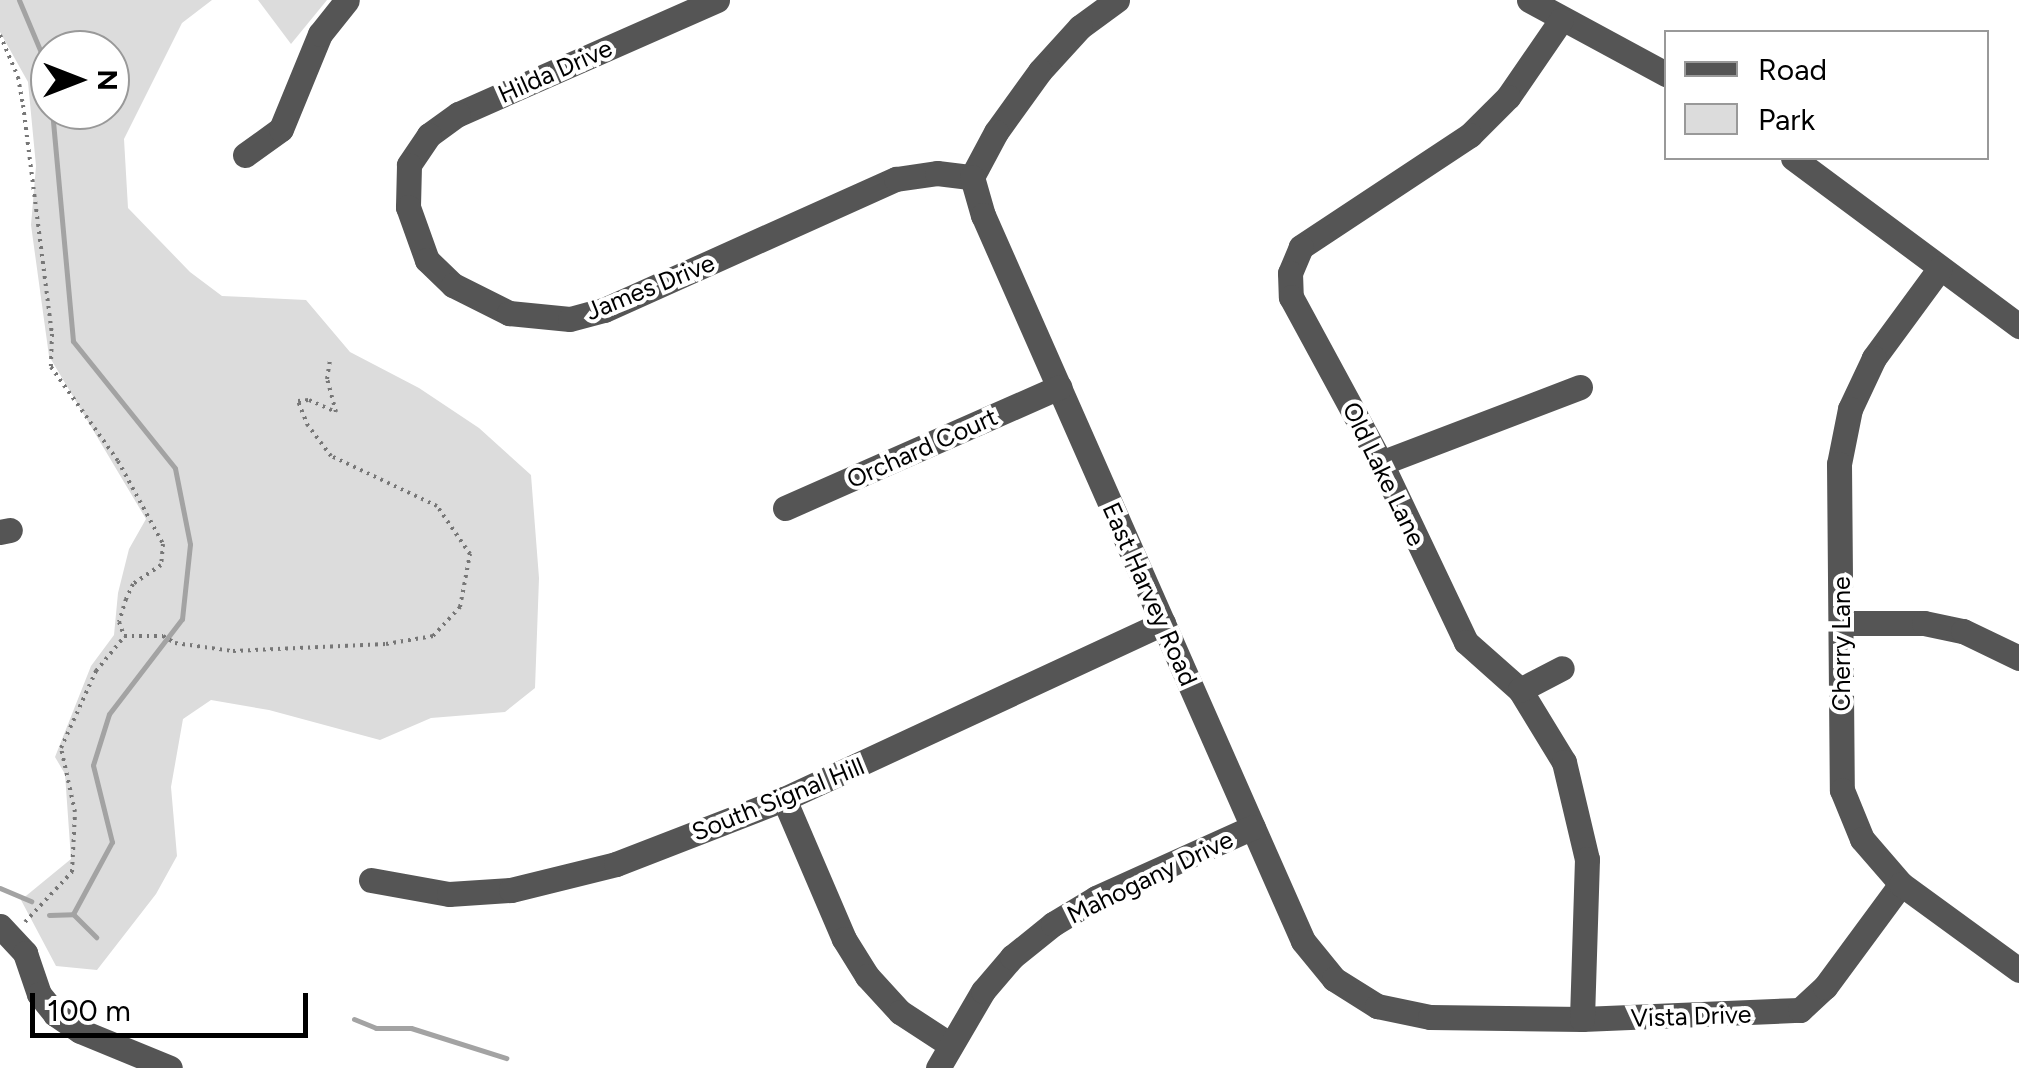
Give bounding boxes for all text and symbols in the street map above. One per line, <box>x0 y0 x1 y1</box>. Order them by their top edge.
north arrow <box>30 30 130 130</box>
legend <box>1664 30 1989 160</box>
street label: Hilda Drive <box>493 33 617 109</box>
text: Road <box>1758 51 1827 88</box>
text: N <box>91 69 125 91</box>
text: Park <box>1758 101 1815 138</box>
street label: James Drive <box>581 248 719 326</box>
street label: Old Lake Lane <box>1336 397 1432 551</box>
street label: Orchard Court <box>842 401 1002 495</box>
street label: East Harvey Road <box>1096 498 1204 690</box>
street label: Cherry Lane <box>1826 576 1856 712</box>
street label: South Signal Hill <box>687 751 869 847</box>
street label: Mahogany Drive <box>1062 824 1238 930</box>
scale bar <box>35 973 312 1035</box>
text: 100 m <box>47 992 131 1029</box>
street label: Vista Drive <box>1630 999 1752 1033</box>

